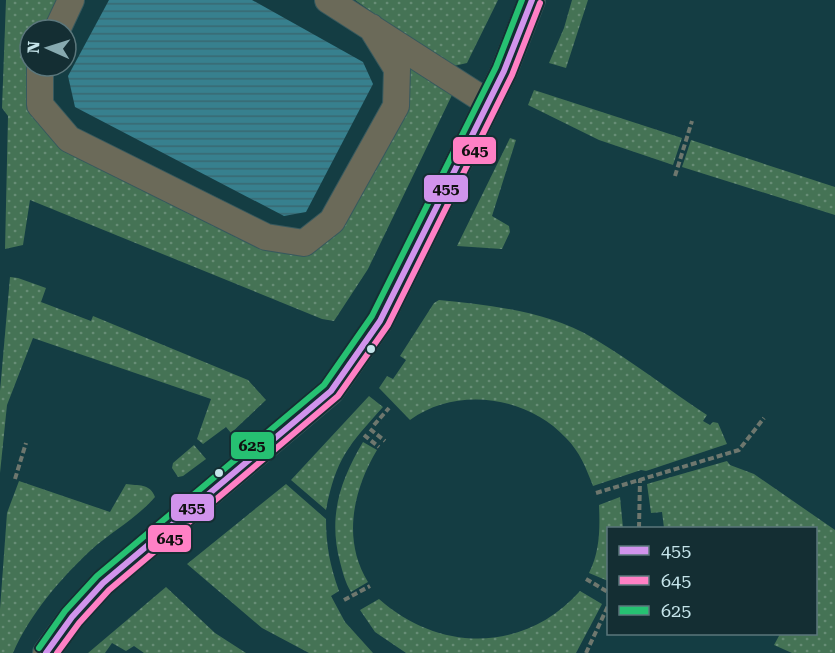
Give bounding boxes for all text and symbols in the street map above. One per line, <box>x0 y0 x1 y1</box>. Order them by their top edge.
north arrow <box>18 18 78 78</box>
text: N <box>24 41 43 54</box>
line badge: 645 <box>452 136 497 165</box>
text: 645 <box>462 141 488 160</box>
line badge: 455 <box>423 174 469 203</box>
text: 455 <box>433 179 459 198</box>
unlabelled marker <box>365 343 377 355</box>
line badge: 625 <box>230 431 275 460</box>
text: 625 <box>239 436 265 455</box>
unlabelled marker <box>213 467 225 479</box>
line badge: 455 <box>170 493 215 522</box>
text: 455 <box>179 498 205 517</box>
line badge: 645 <box>147 524 192 553</box>
legend <box>607 527 817 635</box>
text: 645 <box>157 529 183 548</box>
text: 455 <box>661 540 691 561</box>
text: 645 <box>661 570 691 591</box>
text: 625 <box>661 600 691 621</box>

